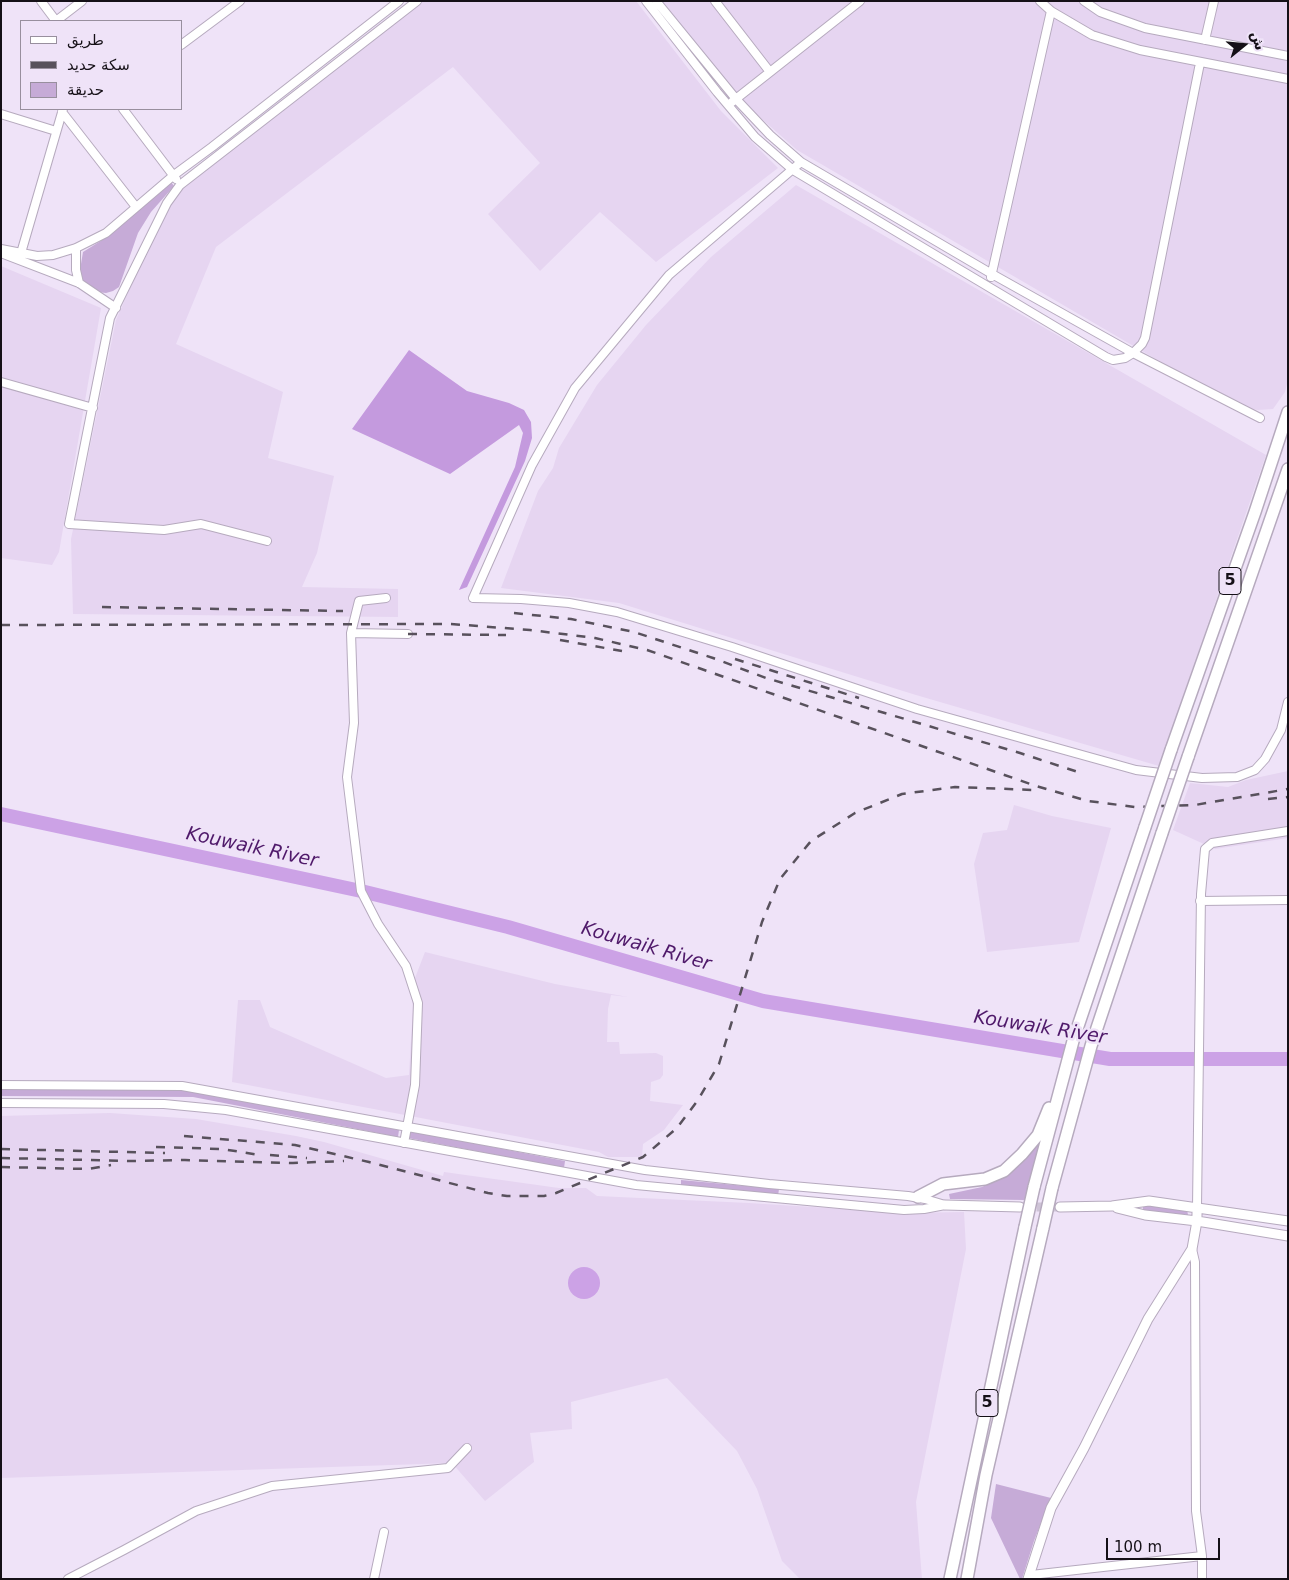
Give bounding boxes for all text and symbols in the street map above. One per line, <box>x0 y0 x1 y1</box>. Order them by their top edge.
legend <box>20 20 182 110</box>
north arrow <box>1219 20 1269 70</box>
text: ش <box>1248 29 1269 52</box>
text: طريق <box>67 31 104 49</box>
text: سكة حديد <box>67 56 130 74</box>
text: حديقة <box>67 81 104 99</box>
road number: 5 <box>1219 568 1241 594</box>
water label: Kouwaik River <box>184 823 320 873</box>
water label: Kouwaik River <box>578 918 714 976</box>
water label: Kouwaik River <box>972 1006 1108 1050</box>
road number: 5 <box>976 1390 998 1416</box>
scale bar <box>1109 1528 1223 1560</box>
text: 100 m <box>1114 1538 1162 1556</box>

